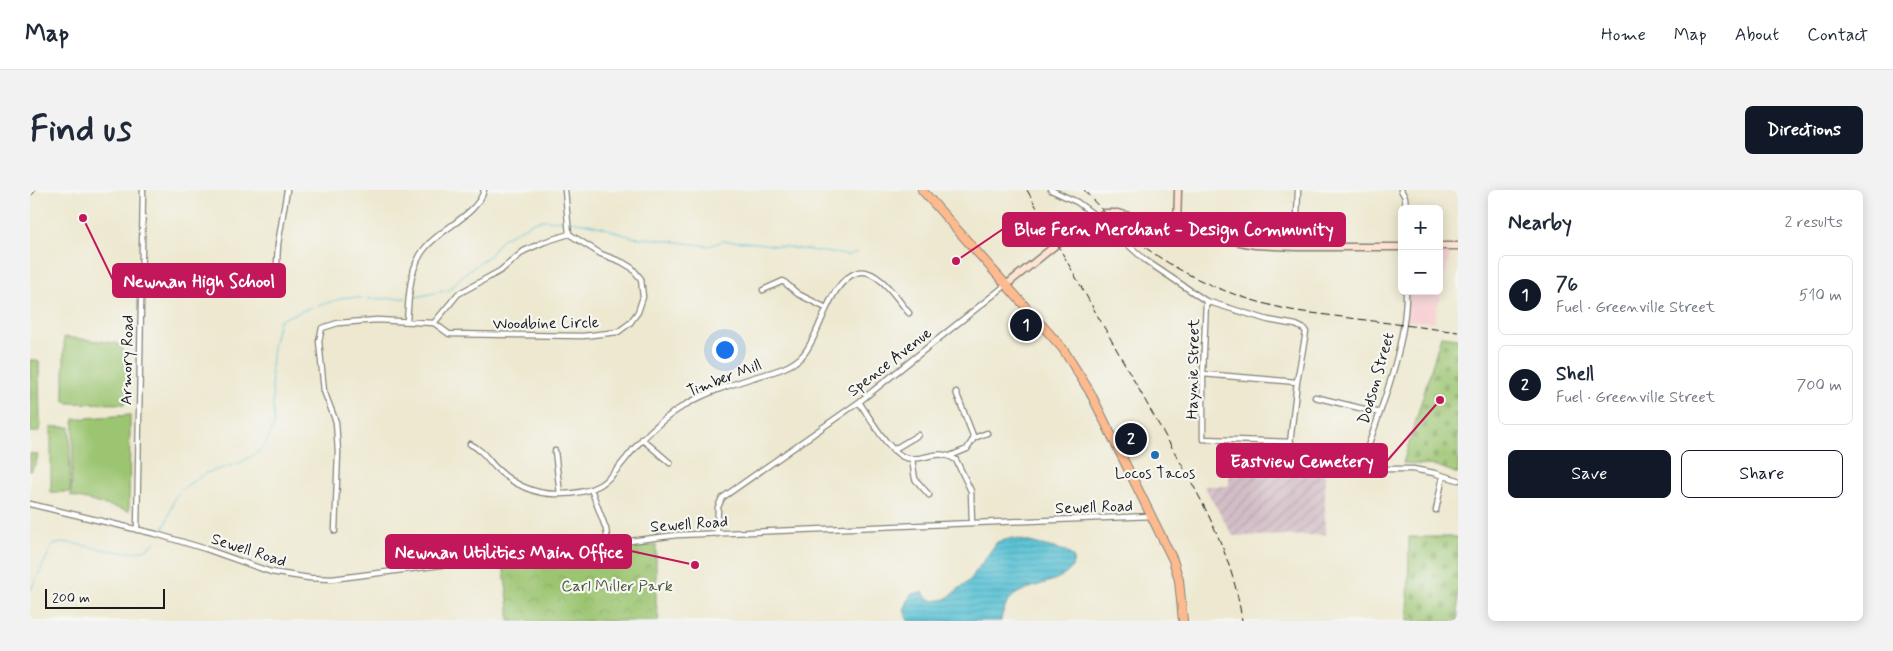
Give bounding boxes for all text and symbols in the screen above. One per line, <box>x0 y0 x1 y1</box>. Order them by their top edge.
text: Map <box>25 19 69 50</box>
text: Home <box>1601 23 1646 47</box>
text: Map <box>1674 23 1707 47</box>
text: About <box>1735 23 1779 47</box>
text: Contact <box>1807 23 1868 47</box>
button: Directions <box>1745 106 1863 154</box>
text: Find us <box>30 107 132 153</box>
map controls <box>1398 205 1443 295</box>
button: + <box>1398 205 1443 250</box>
text: Nearby <box>1508 209 1572 237</box>
text: 2 results <box>1785 212 1843 233</box>
callout: Blue Fern Merchant - Design Community <box>1003 213 1345 246</box>
text: Blue Fern Merchant - Design Community <box>1014 218 1334 244</box>
button: − <box>1398 250 1443 295</box>
callout: Newnan High School <box>113 264 285 297</box>
text: Newnan High School <box>123 270 275 296</box>
text: 76 <box>1556 272 1578 297</box>
text: 1 <box>1521 285 1529 306</box>
text: 510 m <box>1799 285 1842 306</box>
text: Fuel · Greenville Street <box>1556 297 1715 318</box>
pin: 1 <box>1010 306 1042 344</box>
street label: Woodbine Circle <box>493 312 600 335</box>
street label: Armory Road <box>116 315 139 405</box>
street label: Haynie Street <box>1182 318 1205 420</box>
street label: Spence Avenue <box>844 322 937 402</box>
street label: Dodson Street <box>1353 330 1400 427</box>
your location <box>712 337 738 363</box>
street label: Timber Mill <box>684 355 765 402</box>
text: Shell <box>1556 362 1594 387</box>
text: 2 <box>1521 375 1529 396</box>
text: 700 m <box>1796 375 1842 396</box>
text: Fuel · Greenville Street <box>1556 387 1715 408</box>
pin: 2 <box>1115 420 1147 458</box>
callout: Eastview Cemetery <box>1217 444 1387 477</box>
marker: Locos Tacos <box>1149 449 1161 461</box>
text: Eastview Cemetery <box>1230 450 1374 474</box>
button: Save <box>1508 450 1671 498</box>
button: Share <box>1681 450 1843 498</box>
place label: Locos Tacos <box>1115 463 1195 484</box>
street label: Sewell Road <box>1055 496 1133 519</box>
street label: Sewell Road <box>650 511 729 538</box>
street label: Sewell Road <box>208 528 289 572</box>
callout: Newnan Utilities Main Office <box>386 535 631 568</box>
text: Newnan Utilities Main Office <box>395 541 623 565</box>
park label: Carl Miller Park <box>561 576 673 597</box>
scale bar <box>45 586 165 609</box>
text: 200 m <box>52 589 90 607</box>

